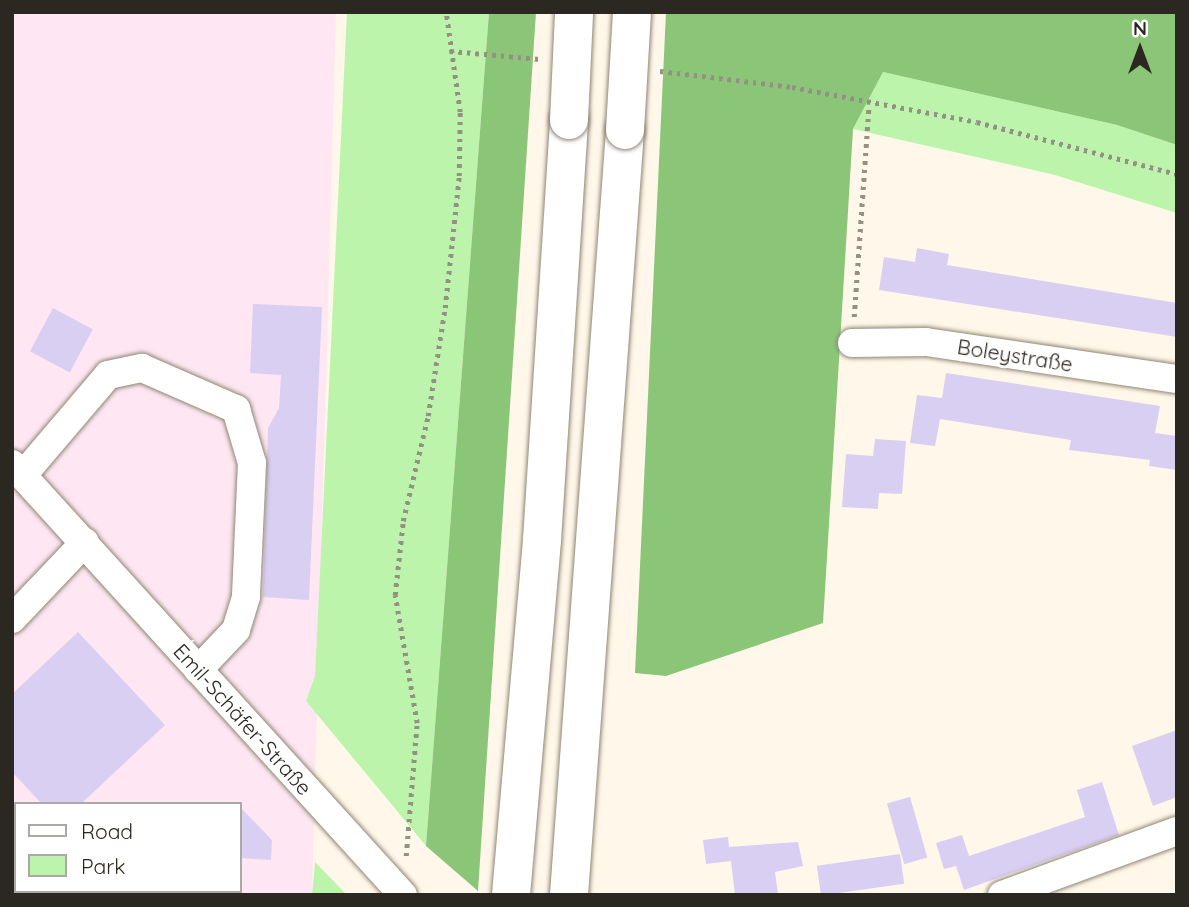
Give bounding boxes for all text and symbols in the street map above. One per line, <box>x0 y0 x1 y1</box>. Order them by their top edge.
north arrow <box>1105 14 1175 84</box>
text: N <box>1133 16 1147 40</box>
street label: Boleystraße <box>955 333 1075 377</box>
street label: Emil-Schäfer-Straße <box>168 638 318 800</box>
legend <box>14 802 242 893</box>
text: Road <box>81 818 133 844</box>
text: Park <box>81 853 125 879</box>

